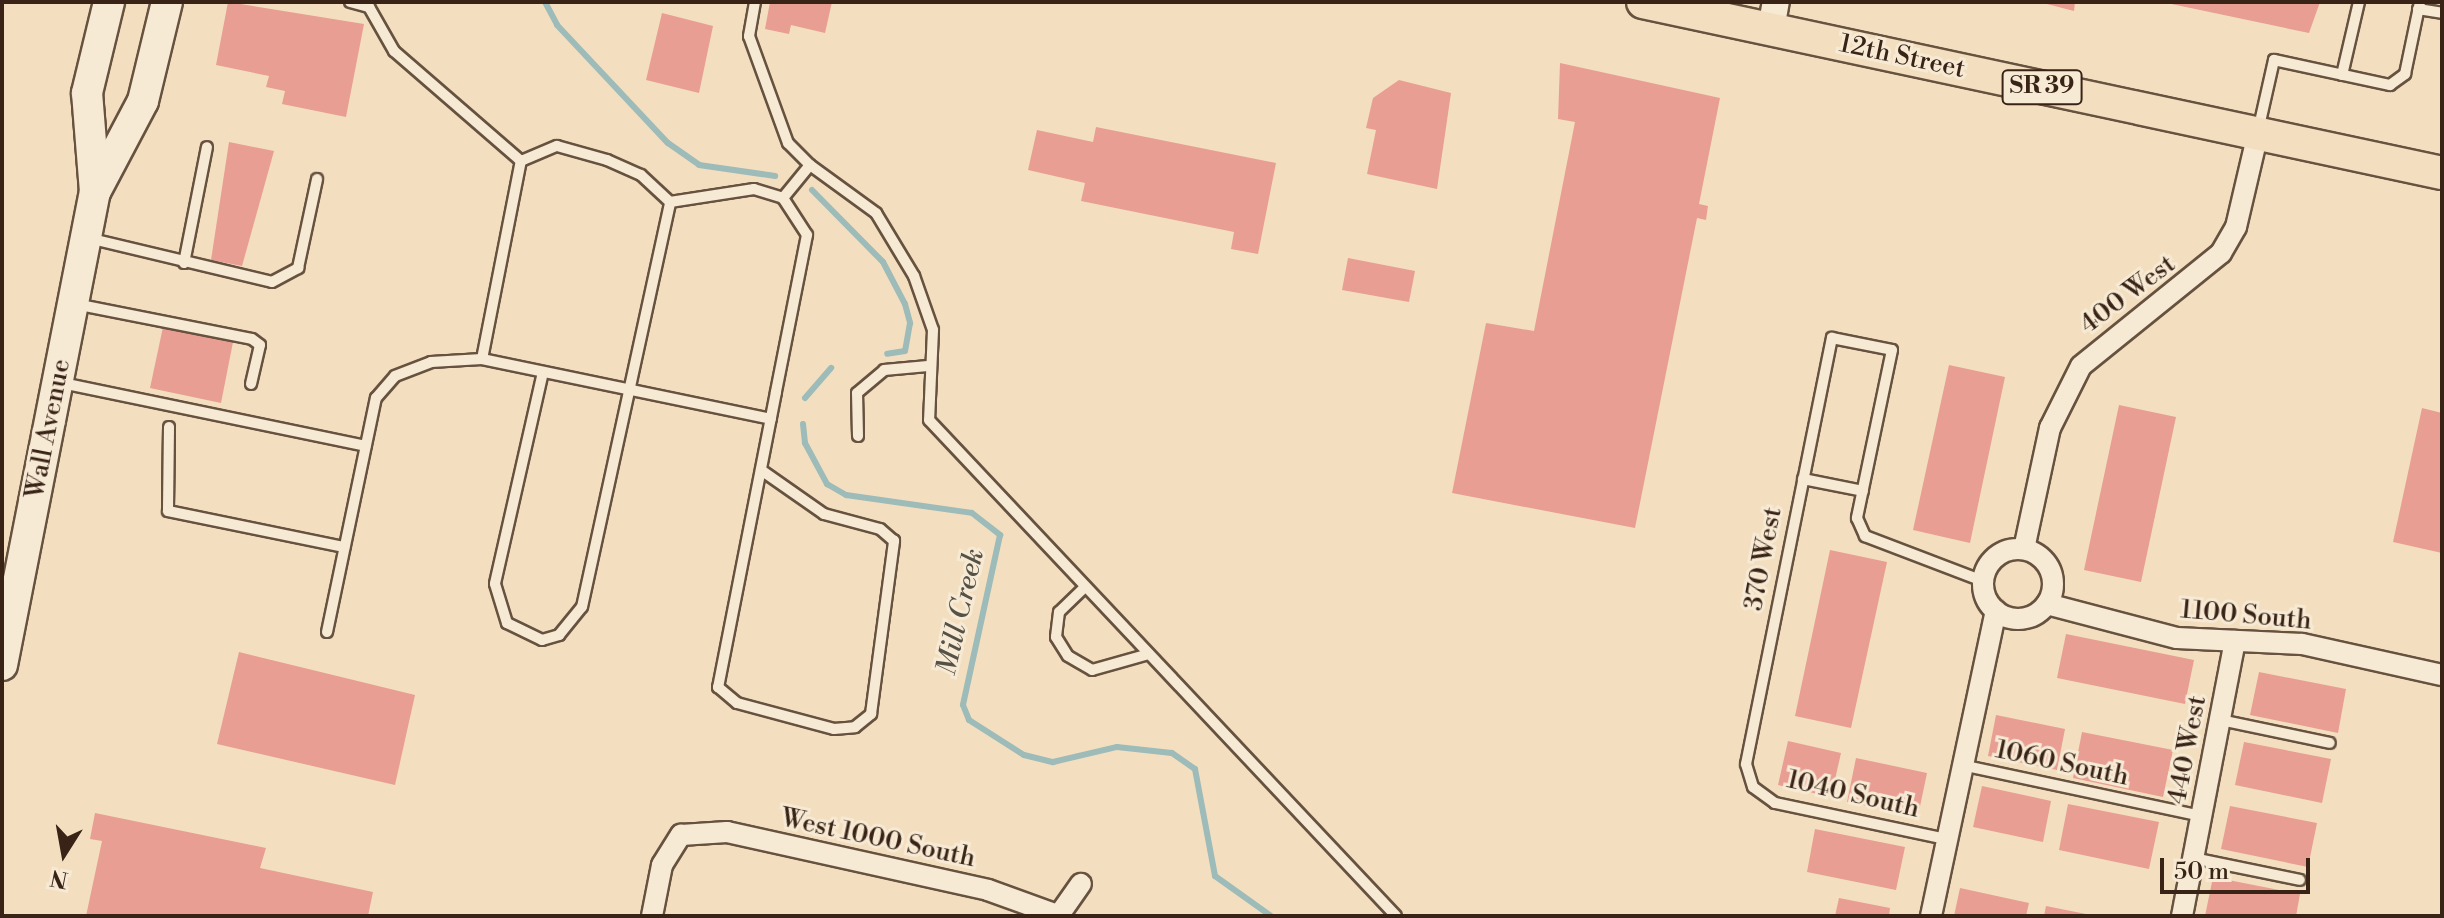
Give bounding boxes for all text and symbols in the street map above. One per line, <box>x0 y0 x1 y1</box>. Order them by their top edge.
street label: 12th Street <box>1836 28 1968 86</box>
road number: SR 39 <box>2000 67 2084 107</box>
street label: 400 West <box>2074 249 2182 341</box>
street label: Wall Avenue <box>20 357 78 501</box>
street label: 370 West <box>1739 505 1789 613</box>
water label: Mill Creek <box>930 546 992 678</box>
street label: 1100 South <box>2179 595 2313 637</box>
street label: 440 West <box>2162 693 2214 807</box>
street label: 1060 South <box>1993 735 2131 793</box>
street label: 1040 South <box>1784 765 1922 825</box>
street label: West 1000 South <box>778 803 978 875</box>
north arrow <box>24 814 104 894</box>
scale bar <box>2164 842 2314 892</box>
text: 50 m <box>2174 857 2229 887</box>
text: N <box>48 863 70 893</box>

